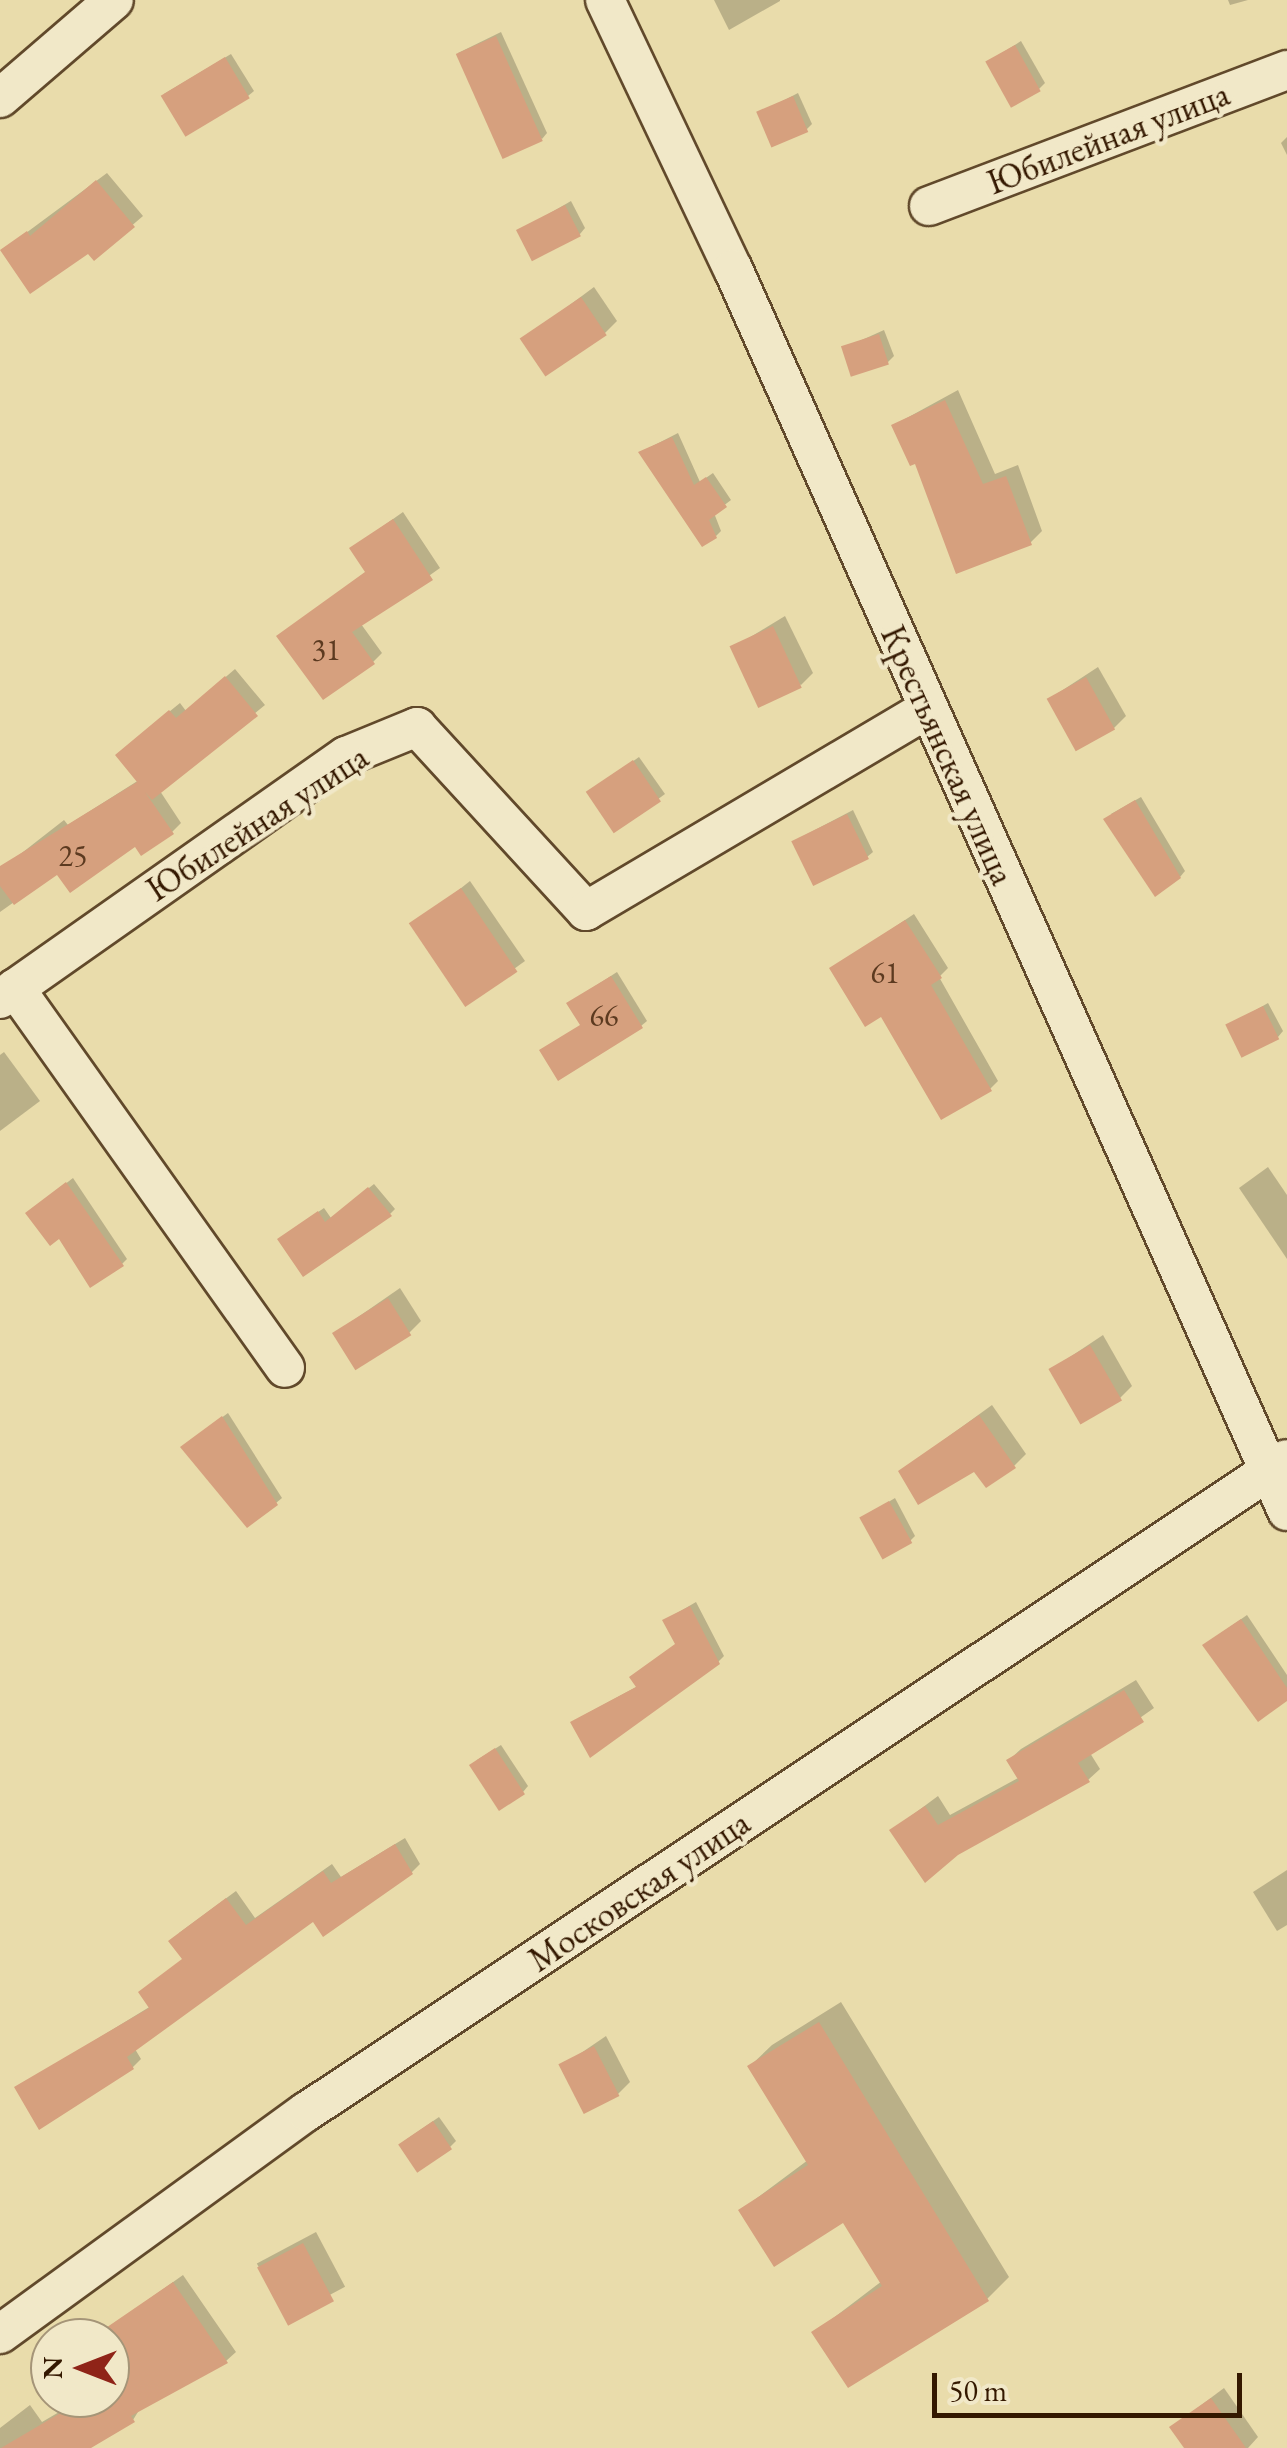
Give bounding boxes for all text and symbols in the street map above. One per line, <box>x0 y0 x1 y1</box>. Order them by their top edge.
street label: Юбилейная улица <box>981 72 1235 204</box>
street label: Крестьянская улица <box>872 619 1024 891</box>
house number: 31 <box>312 632 340 668</box>
street label: Юбилейная улица <box>138 736 376 910</box>
house number: 25 <box>59 838 87 874</box>
house number: 61 <box>871 955 899 991</box>
house number: 66 <box>590 998 618 1034</box>
street label: Московская улица <box>520 1801 758 1981</box>
north arrow <box>30 2318 130 2418</box>
scale bar <box>937 2353 1247 2415</box>
text: N <box>34 2357 70 2379</box>
text: 50 m <box>949 2371 1007 2410</box>

